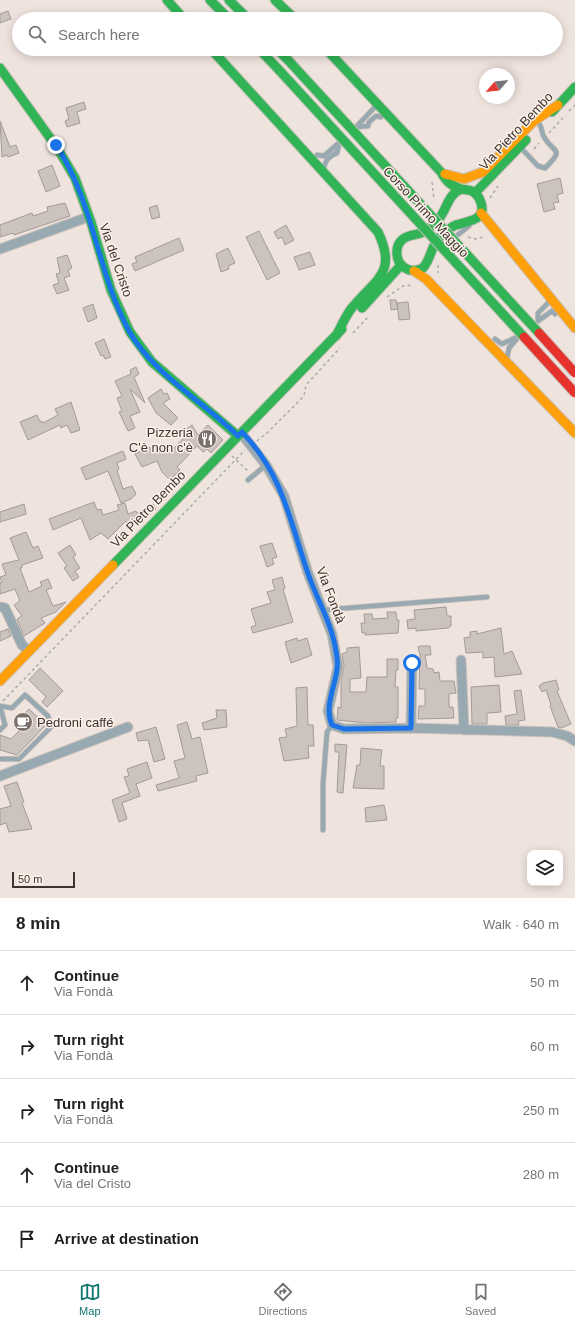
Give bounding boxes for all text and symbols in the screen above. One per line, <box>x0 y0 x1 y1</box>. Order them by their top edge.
search box <box>12 12 563 56</box>
icon: search <box>26 23 48 45</box>
text: Search here <box>58 26 140 43</box>
north arrow <box>479 68 515 104</box>
street label: Via Pietro Bembo <box>476 89 556 173</box>
route end <box>47 136 65 154</box>
street label: Corso Primo Maggio <box>380 164 472 260</box>
street label: Via del Cristo <box>96 221 136 299</box>
place label: Pizzeria C'è non c'è <box>129 425 194 455</box>
restaurant icon: Pizzeria C'è non c'è <box>196 428 218 450</box>
street label: Via Pietro Bembo <box>108 467 188 551</box>
street label: Via Fondà <box>313 565 349 626</box>
route start <box>403 654 421 672</box>
cafe icon: Pedroni caffé <box>12 711 34 733</box>
place label: Pedroni caffé <box>37 715 113 730</box>
map controls <box>527 850 563 886</box>
button: layers <box>527 850 563 886</box>
scale bar <box>12 870 75 889</box>
text: 50 m <box>18 873 42 885</box>
text: 8 min <box>16 914 60 933</box>
text: Walk · 640 m <box>483 917 559 932</box>
text: Continue <box>54 967 119 984</box>
icon: ahead <box>16 972 38 994</box>
text: 50 m <box>530 975 559 990</box>
text: Via Fondà <box>54 984 113 999</box>
text: Turn right <box>54 1031 124 1048</box>
icon: right <box>16 1036 38 1058</box>
text: 60 m <box>530 1039 559 1054</box>
text: Via Fondà <box>54 1048 113 1063</box>
text: Turn right <box>54 1095 124 1112</box>
icon: right <box>16 1100 38 1122</box>
text: 250 m <box>523 1103 559 1118</box>
text: Via Fondà <box>54 1112 113 1127</box>
text: Continue <box>54 1159 119 1176</box>
icon: ahead <box>16 1164 38 1186</box>
text: 280 m <box>523 1167 559 1182</box>
text: Via del Cristo <box>54 1176 131 1191</box>
icon: arrive <box>16 1228 38 1250</box>
text: Arrive at destination <box>54 1230 199 1247</box>
tab: Map <box>79 1281 101 1317</box>
tab: Directions <box>258 1281 307 1317</box>
tab: Saved <box>465 1281 496 1317</box>

